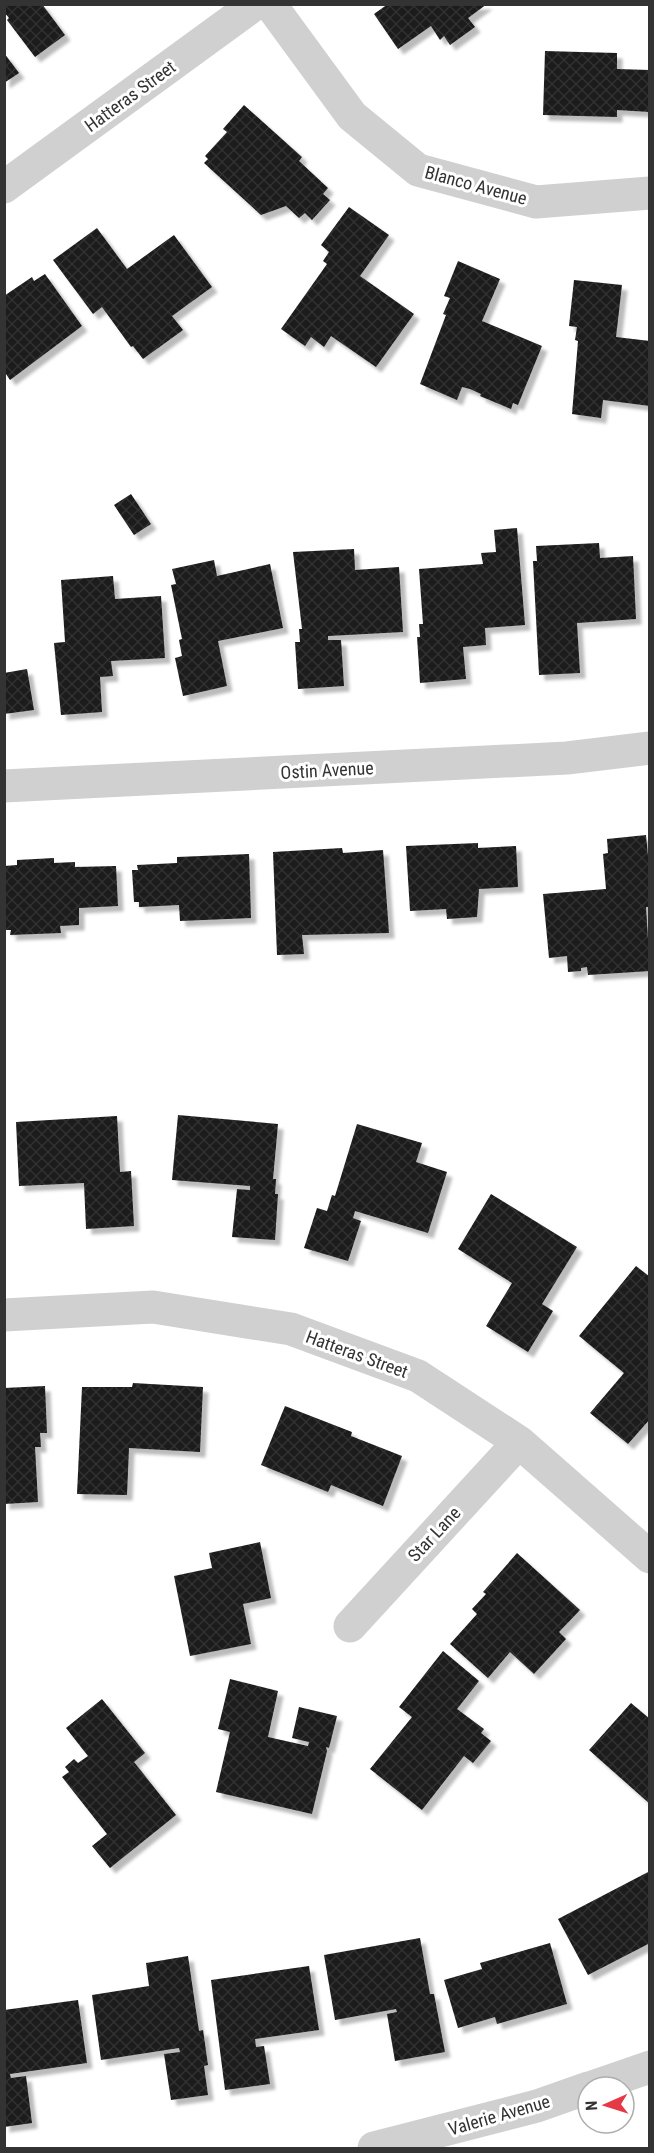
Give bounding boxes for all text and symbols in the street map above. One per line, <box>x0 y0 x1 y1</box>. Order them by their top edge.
street label: Hatteras Street <box>80 56 180 136</box>
street label: Blanco Avenue <box>423 161 529 209</box>
street label: Ostin Avenue <box>280 757 374 783</box>
street label: Hatteras Street <box>303 1326 411 1382</box>
street label: Star Lane <box>403 1502 465 1566</box>
north arrow <box>576 2075 636 2135</box>
street label: Valerie Avenue <box>446 2090 552 2140</box>
text: N <box>582 2100 601 2111</box>

